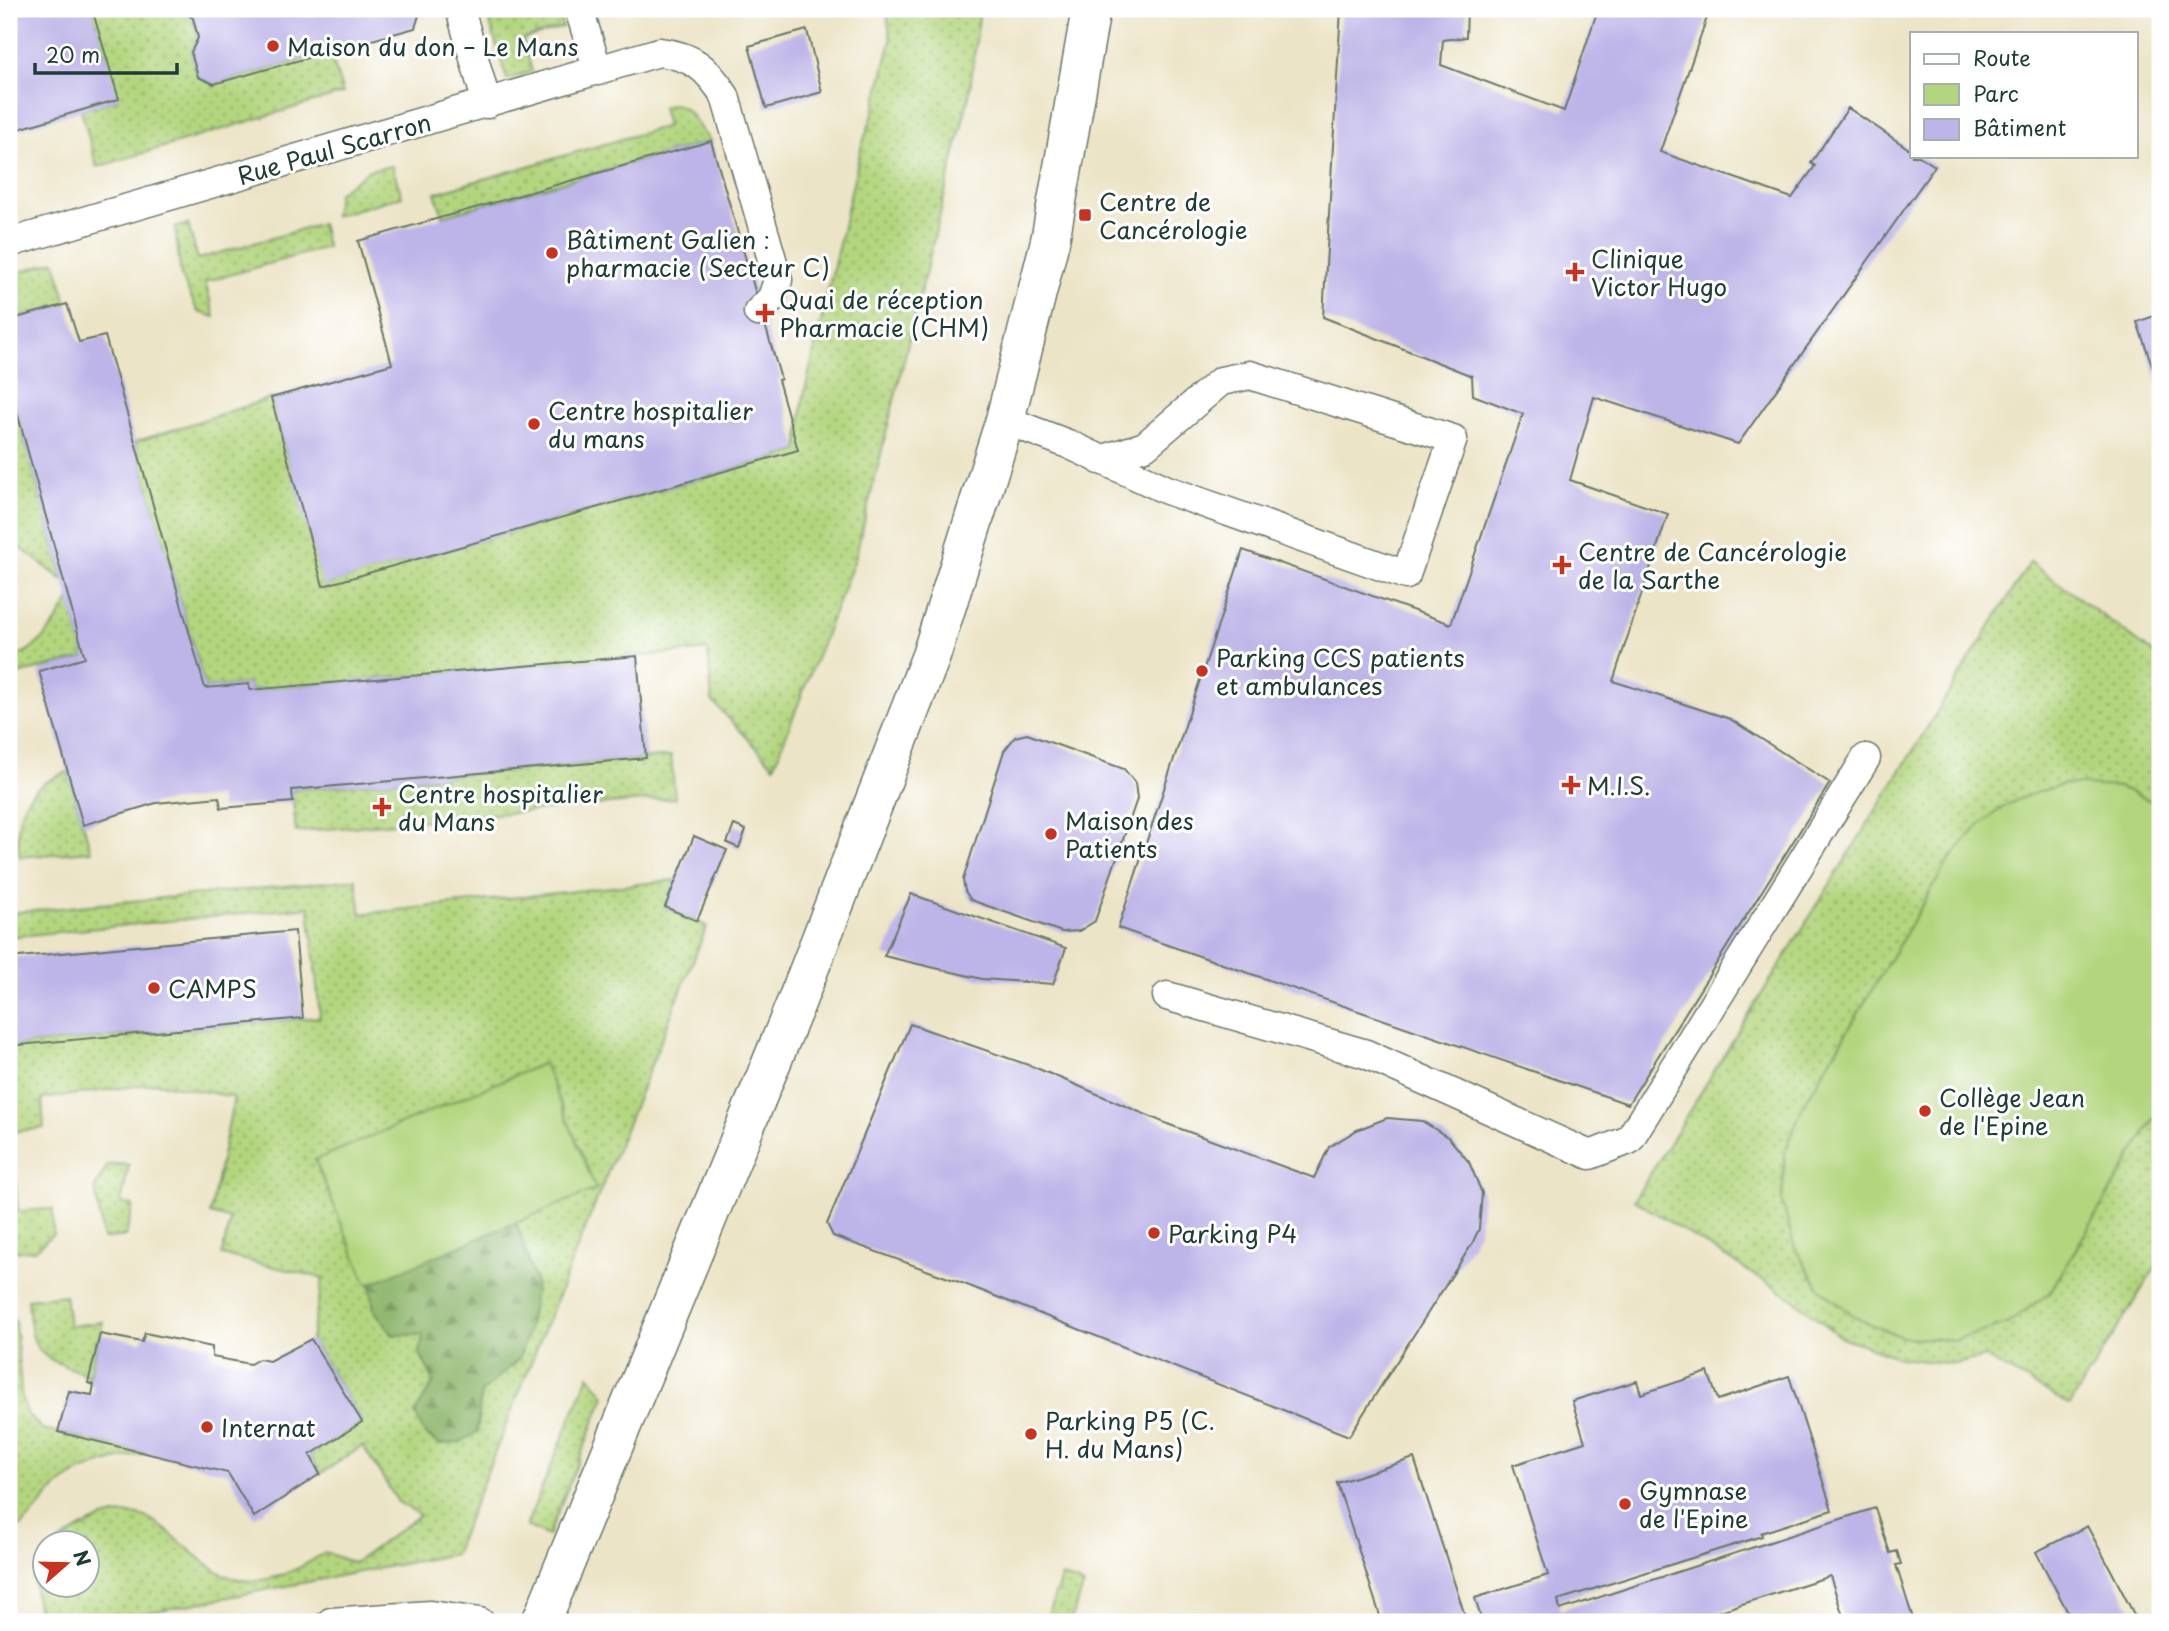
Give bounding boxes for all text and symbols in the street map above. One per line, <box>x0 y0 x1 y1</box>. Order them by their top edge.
place label: Maison du don – Le Mans <box>287 28 578 64</box>
scale bar <box>35 32 177 76</box>
legend <box>1910 32 2138 158</box>
text: 20 m <box>46 38 100 70</box>
marker: Maison du don – Le Mans <box>265 38 281 54</box>
text: Route <box>1973 41 2031 73</box>
text: Parc <box>1973 77 2019 109</box>
street label: Rue Paul Scarron <box>233 103 435 193</box>
text: Bâtiment <box>1973 111 2066 143</box>
place label: Centre de Cancérologie <box>1099 183 1247 247</box>
marker: Centre de Cancérologie <box>1077 207 1093 223</box>
place label: Bâtiment Galien : pharmacie (Secteur C) <box>566 221 830 285</box>
place label: Clinique Victor Hugo <box>1591 240 1727 304</box>
marker: Bâtiment Galien : pharmacie (Secteur C) <box>544 245 560 261</box>
marker: Clinique Victor Hugo <box>1565 262 1585 282</box>
place label: Quai de réception Pharmacie (CHM) <box>779 281 989 345</box>
marker: Quai de réception Pharmacie (CHM) <box>757 305 773 321</box>
place label: Centre hospitalier du mans <box>548 392 753 456</box>
marker: Centre hospitalier du mans <box>526 416 542 432</box>
place label: Centre de Cancérologie de la Sarthe <box>1578 533 1847 597</box>
marker: Centre de Cancérologie de la Sarthe <box>1552 555 1572 575</box>
place label: Parking CCS patients et ambulances <box>1216 639 1465 703</box>
marker: Parking CCS patients et ambulances <box>1194 663 1210 679</box>
place label: M.I.S. <box>1587 767 1651 803</box>
place label: Centre hospitalier du Mans <box>398 775 603 839</box>
marker: M.I.S. <box>1561 775 1581 795</box>
marker: Centre hospitalier du Mans <box>372 797 392 817</box>
place label: Maison des Patients <box>1065 802 1194 866</box>
marker: Maison des Patients <box>1043 826 1059 842</box>
place label: CAMPS <box>168 970 257 1006</box>
marker: CAMPS <box>146 980 162 996</box>
place label: Collège Jean de l'Epine <box>1939 1079 2086 1143</box>
marker: Collège Jean de l'Epine <box>1917 1103 1933 1119</box>
place label: Parking P4 <box>1168 1215 1297 1251</box>
marker: Parking P4 <box>1146 1225 1162 1241</box>
place label: Parking P5 (C. H. du Mans) <box>1045 1402 1215 1466</box>
place label: Internat <box>221 1409 316 1445</box>
marker: Internat <box>199 1419 215 1435</box>
marker: Parking P5 (C. H. du Mans) <box>1023 1426 1039 1442</box>
place label: Gymnase de l'Epine <box>1639 1472 1749 1536</box>
marker: Gymnase de l'Epine <box>1617 1496 1633 1512</box>
north arrow <box>32 1530 102 1600</box>
text: N <box>67 1546 99 1570</box>

